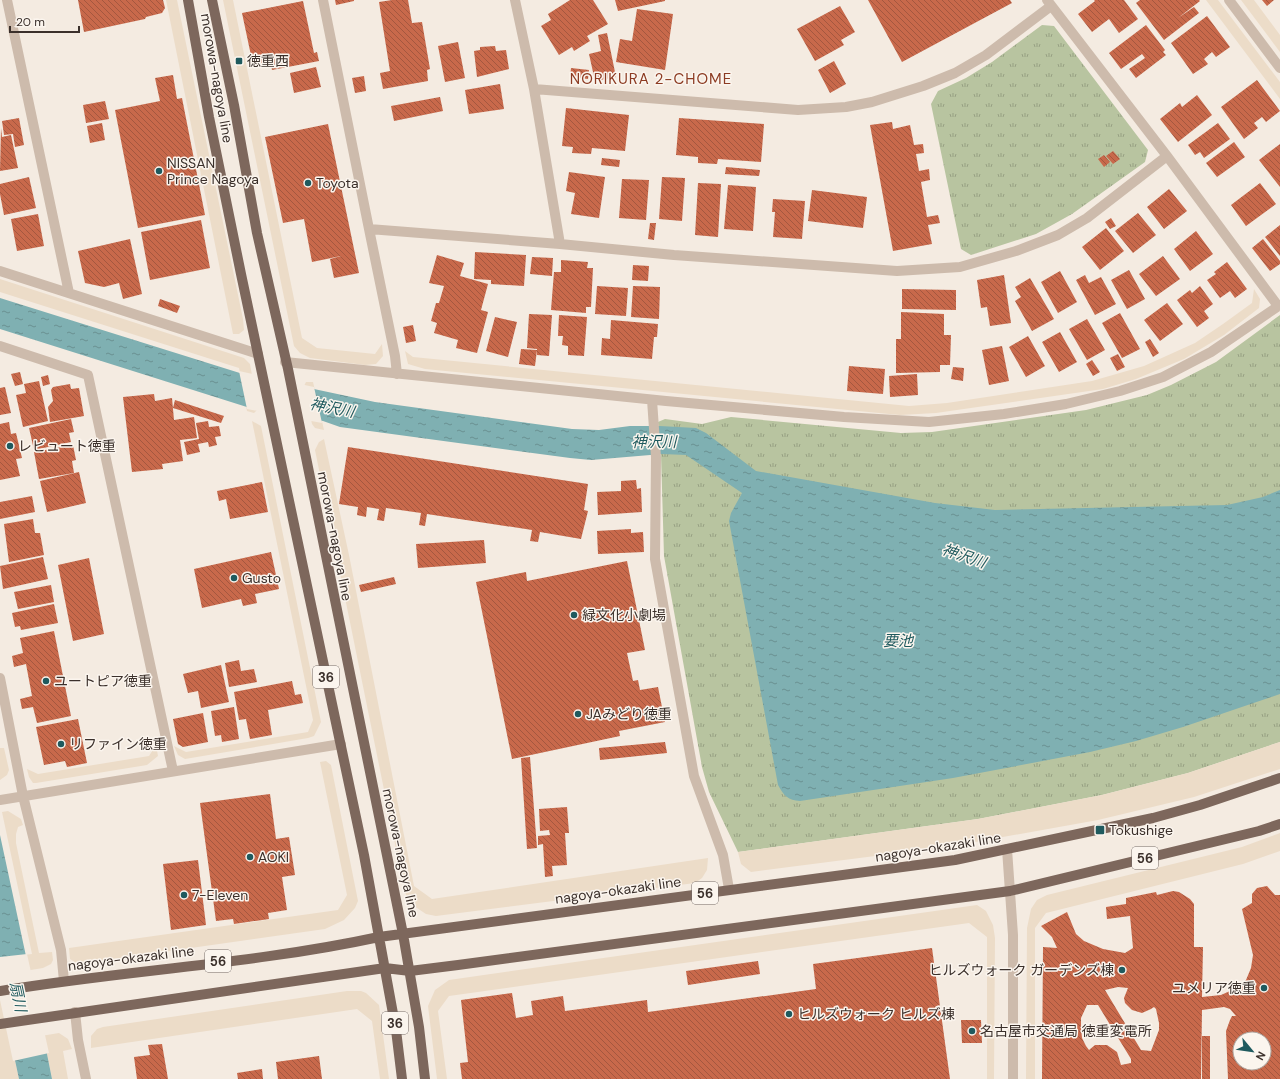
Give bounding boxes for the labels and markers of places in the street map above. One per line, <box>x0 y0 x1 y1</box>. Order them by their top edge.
place label: 徳重西 <box>247 52 289 70</box>
marker: 徳重西 <box>234 56 244 66</box>
place label: NISSAN Prince Nagoya <box>167 154 259 188</box>
marker: NISSAN Prince Nagoya <box>154 166 164 176</box>
place label: Toyota <box>316 174 359 192</box>
marker: Toyota <box>303 178 313 188</box>
place label: レビュート徳重 <box>18 437 116 455</box>
marker: レビュート徳重 <box>5 441 15 451</box>
place label: Gusto <box>242 569 281 587</box>
marker: Gusto <box>229 573 239 583</box>
place label: 緑文化小劇場 <box>582 606 666 624</box>
marker: 緑文化小劇場 <box>569 610 579 620</box>
place label: ユートピア徳重 <box>54 672 152 690</box>
marker: ユートピア徳重 <box>41 676 51 686</box>
place label: JAみどり徳重 <box>586 705 672 723</box>
marker: JAみどり徳重 <box>573 709 583 719</box>
place label: リファイン徳重 <box>69 735 167 753</box>
marker: リファイン徳重 <box>56 739 66 749</box>
place label: Tokushige <box>1109 821 1173 839</box>
marker: Tokushige <box>1094 824 1106 836</box>
place label: AOKI <box>258 848 289 866</box>
marker: AOKI <box>245 852 255 862</box>
place label: 7-Eleven <box>192 886 248 904</box>
marker: 7-Eleven <box>179 890 189 900</box>
place label: ヒルズウォーク ガーデンズ棟 <box>929 961 1114 979</box>
marker: ヒルズウォーク ガーデンズ棟 <box>1117 965 1127 975</box>
place label: ユメリア徳重 <box>1172 979 1256 997</box>
marker: ユメリア徳重 <box>1259 983 1269 993</box>
place label: ヒルズウォーク ヒルズ棟 <box>797 1005 955 1023</box>
marker: ヒルズウォーク ヒルズ棟 <box>784 1009 794 1019</box>
place label: 名古屋市交通局 徳重変電所 <box>980 1022 1152 1040</box>
marker: 名古屋市交通局 徳重変電所 <box>967 1026 977 1036</box>

